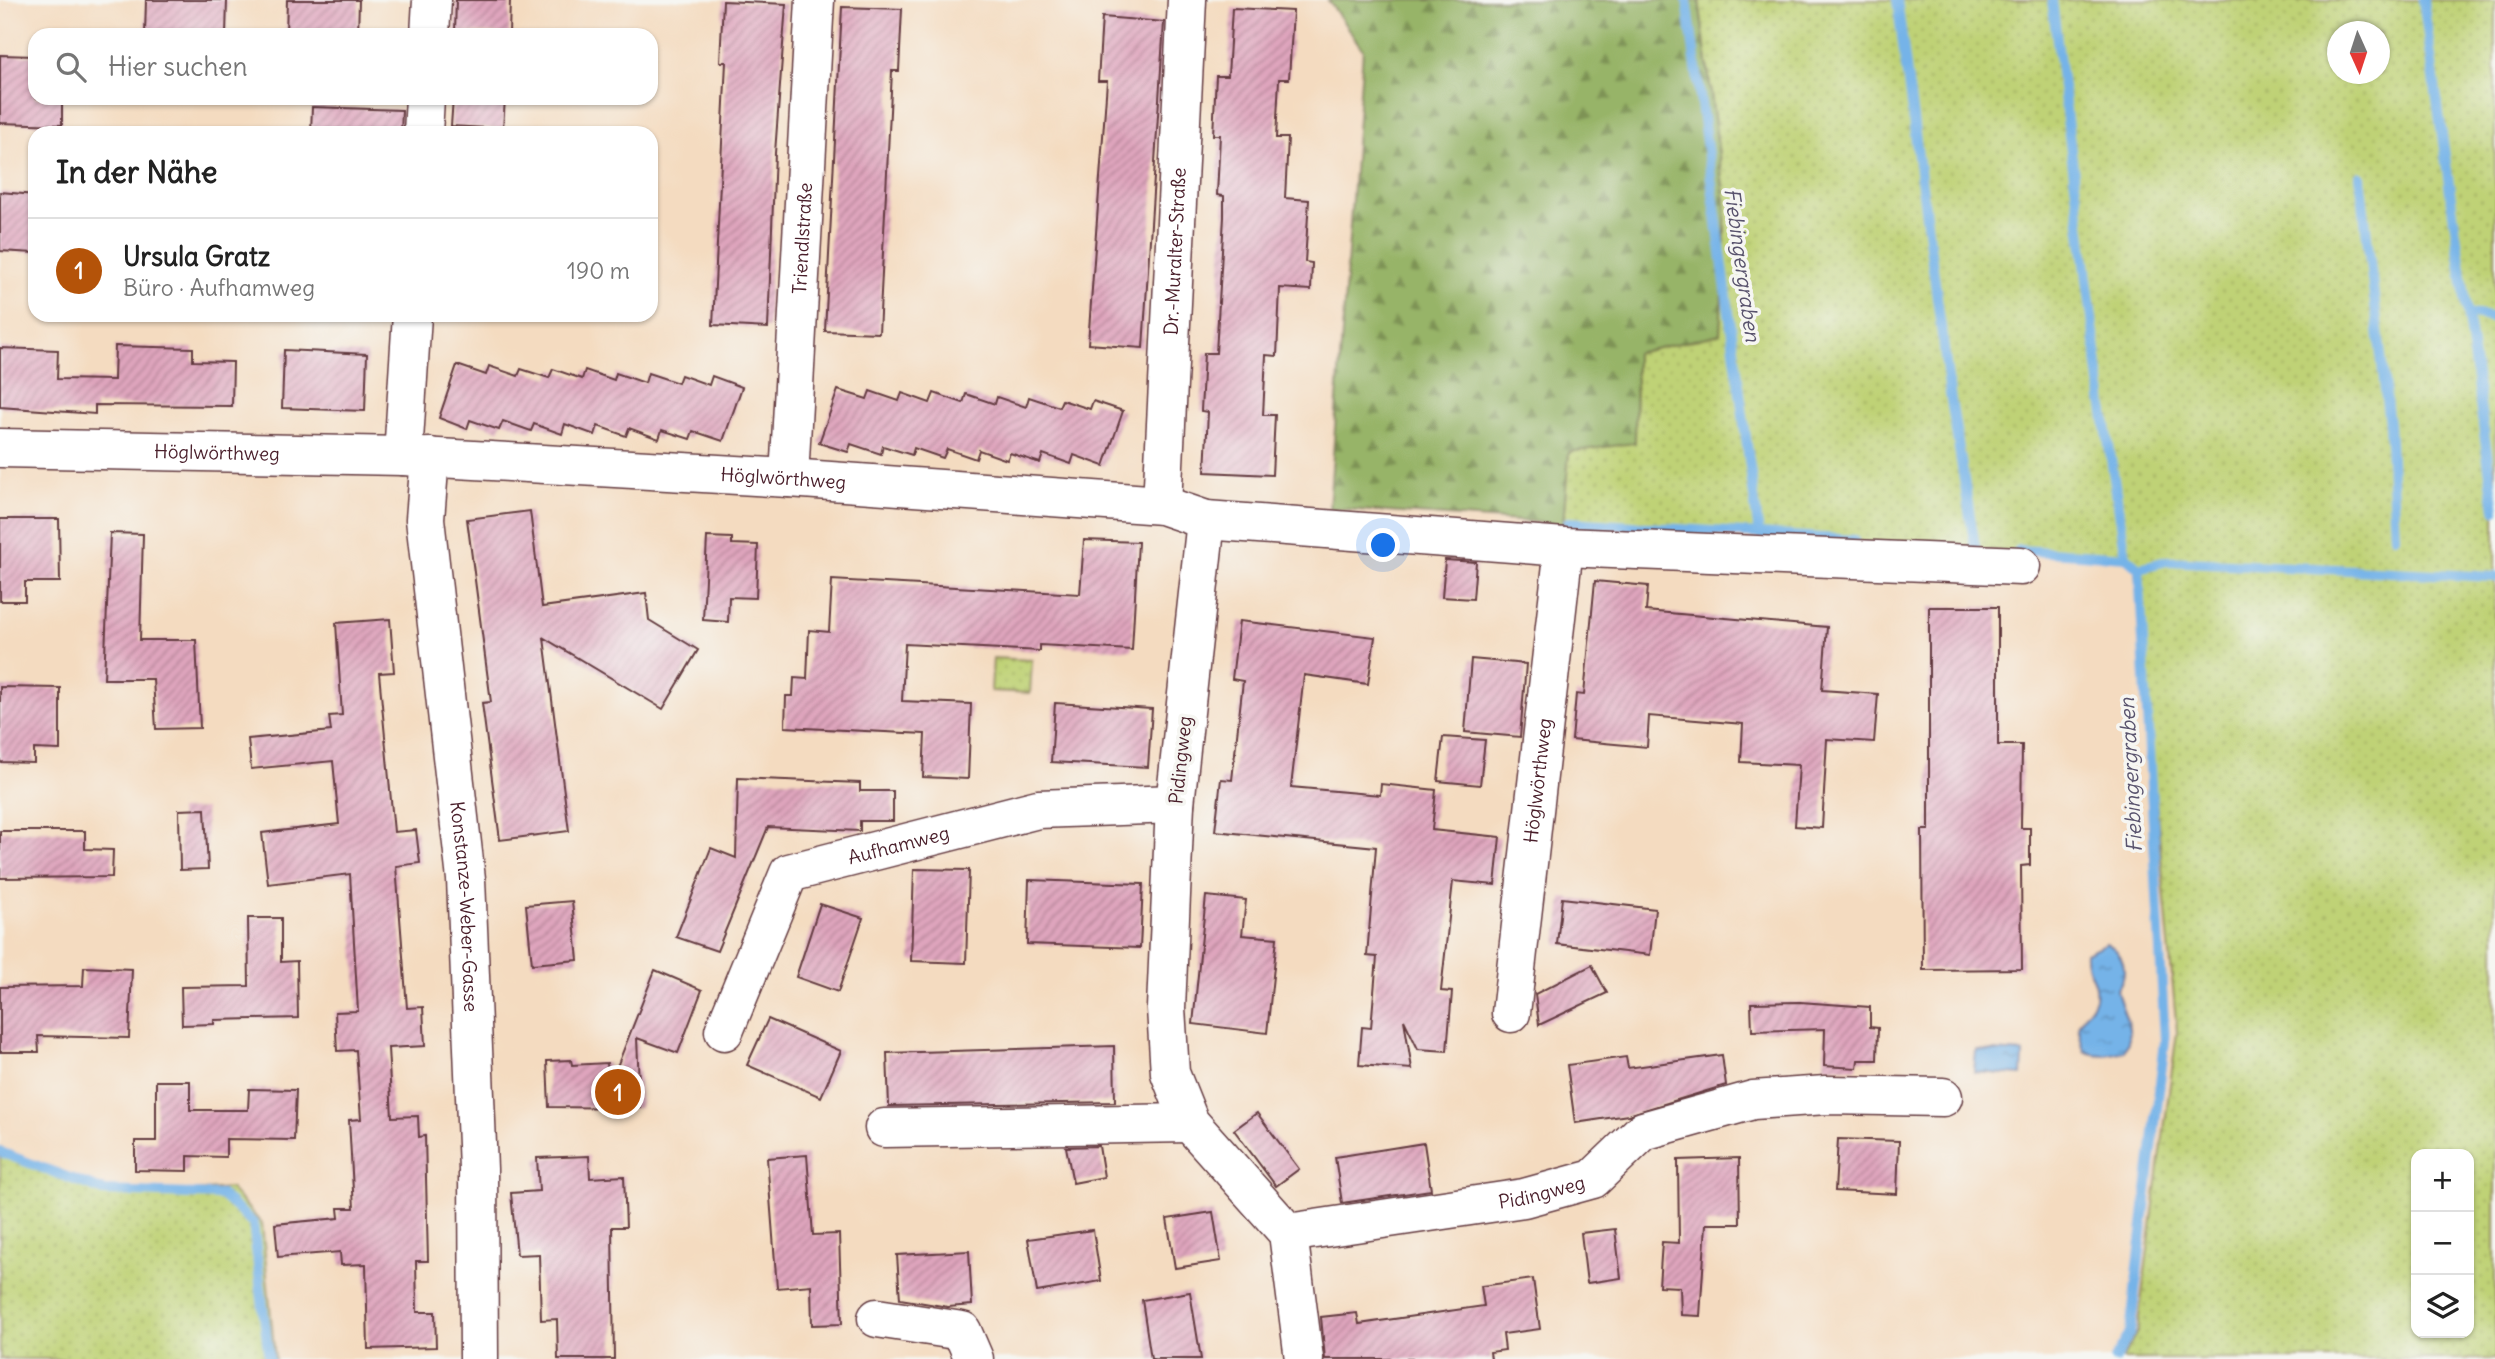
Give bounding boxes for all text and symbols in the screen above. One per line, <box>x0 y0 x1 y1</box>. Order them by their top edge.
north arrow <box>2327 21 2390 84</box>
search box <box>28 28 658 105</box>
icon: search <box>52 48 90 86</box>
text: Hier suchen <box>108 50 248 83</box>
text: In der Nähe <box>56 153 218 191</box>
street label: Dr.-Muralter-Straße <box>1158 167 1191 336</box>
street label: Triendlstraße <box>787 182 817 295</box>
water label: Fiebingergraben <box>1718 186 1767 344</box>
text: Ursula Gratz <box>123 240 270 273</box>
text: 1 <box>74 256 84 285</box>
text: 190 m <box>567 256 630 285</box>
text: Büro · Aufhamweg <box>123 273 315 302</box>
street label: Höglwörthweg <box>154 439 280 466</box>
street label: Höglwörthweg <box>720 462 847 494</box>
your location <box>1366 528 1400 562</box>
water label: Fiebingergraben <box>2113 696 2148 853</box>
street label: Pidingweg <box>1163 715 1197 805</box>
street label: Höglwörthweg <box>1518 717 1556 844</box>
street label: Konstanze-Weber-Gasse <box>445 800 483 1013</box>
street label: Aufhamweg <box>845 820 952 869</box>
pin: 1 <box>595 1066 641 1118</box>
map controls <box>2411 1149 2474 1338</box>
button: + <box>2411 1149 2474 1212</box>
street label: Pidingweg <box>1497 1170 1588 1214</box>
button: − <box>2411 1212 2474 1275</box>
button: layers <box>2411 1275 2474 1338</box>

